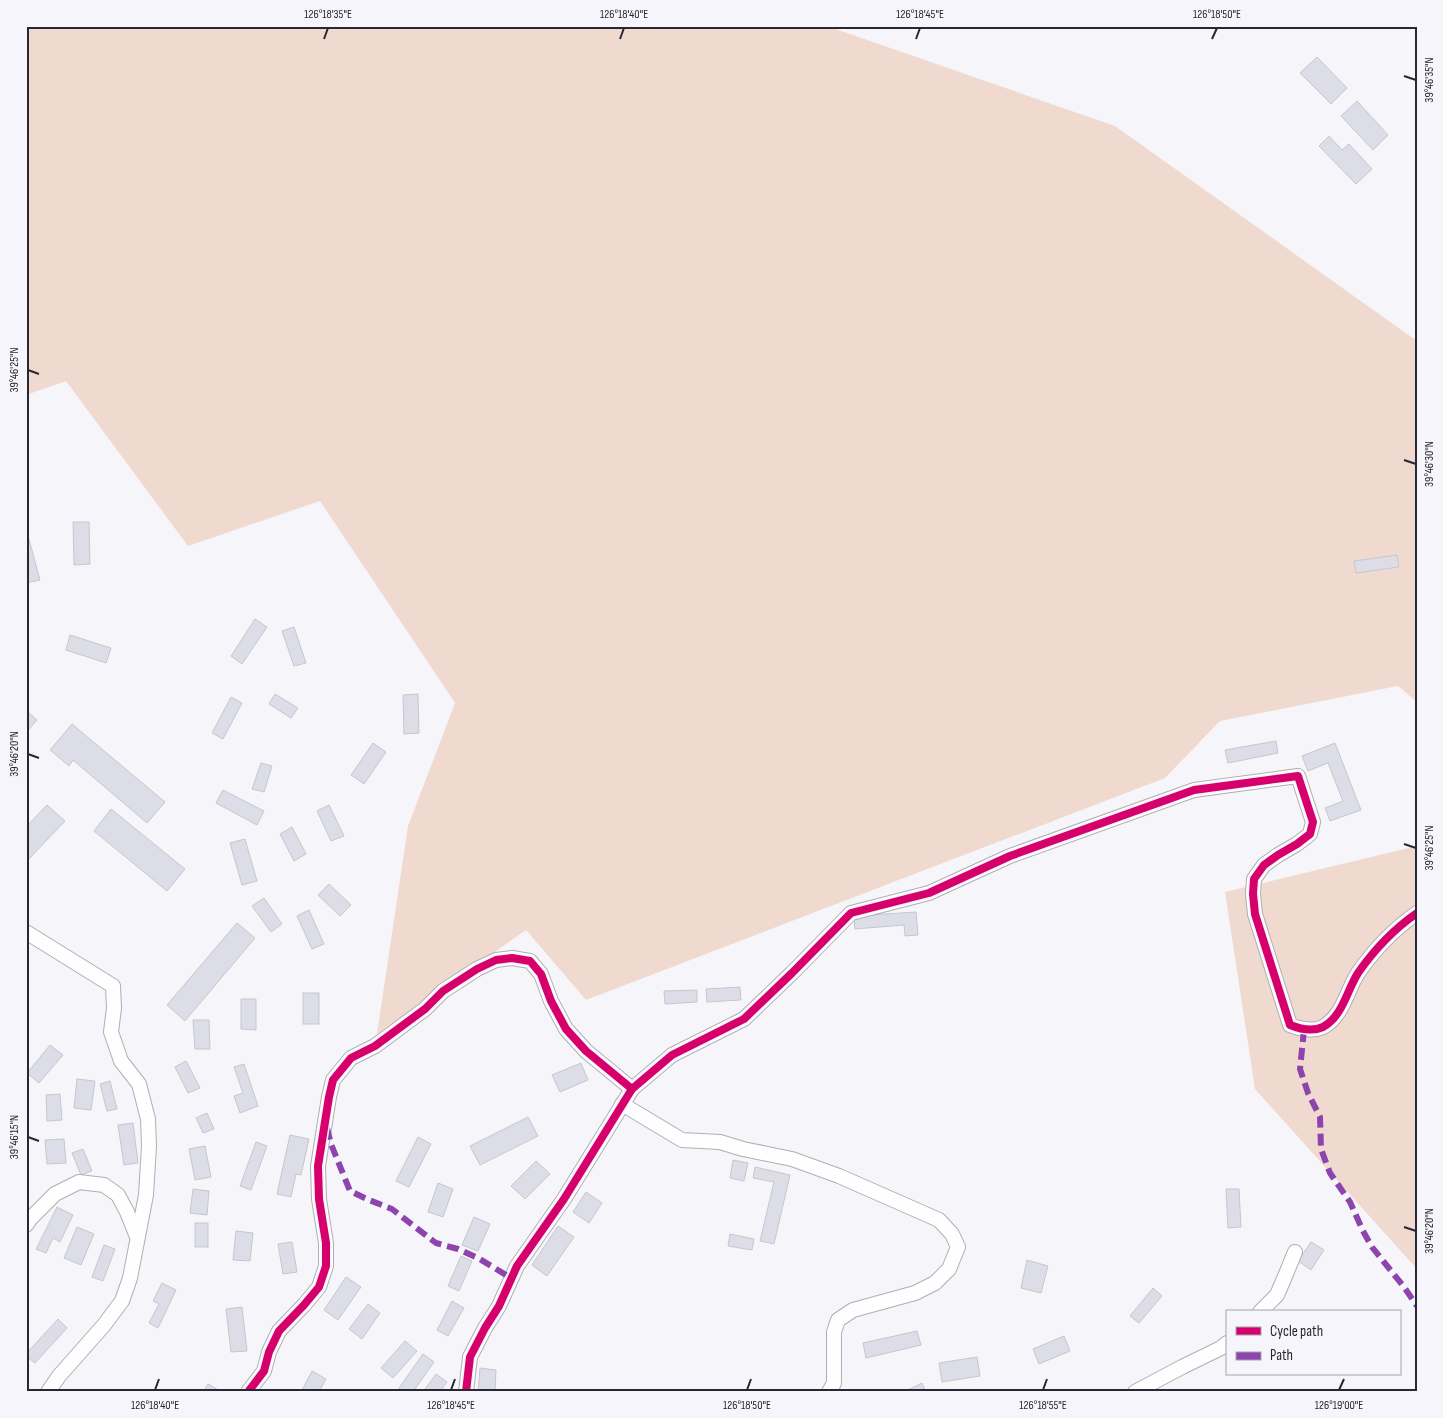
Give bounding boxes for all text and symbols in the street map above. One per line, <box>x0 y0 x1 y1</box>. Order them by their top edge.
text: 126°18'35"E <box>304 7 352 22</box>
text: 126°18'40"E <box>600 7 648 22</box>
text: 126°18'45"E <box>896 7 944 22</box>
text: 126°18'50"E <box>1193 7 1241 22</box>
text: 39°46'35"N <box>1422 57 1437 103</box>
text: 39°46'25"N <box>7 347 22 393</box>
text: 39°46'30"N <box>1422 441 1437 487</box>
text: 39°46'20"N <box>7 731 22 777</box>
text: 39°46'25"N <box>1422 825 1437 871</box>
text: 39°46'15"N <box>7 1115 22 1159</box>
text: 39°46'20"N <box>1422 1208 1437 1254</box>
legend <box>1226 1310 1400 1376</box>
text: Cycle path <box>1270 1322 1323 1341</box>
text: Path <box>1270 1346 1293 1365</box>
text: 126°18'40"E <box>131 1398 179 1413</box>
text: 126°18'45"E <box>427 1398 475 1413</box>
text: 126°18'50"E <box>723 1398 771 1413</box>
text: 126°18'55"E <box>1019 1398 1067 1413</box>
text: 126°19'00"E <box>1315 1398 1363 1413</box>

